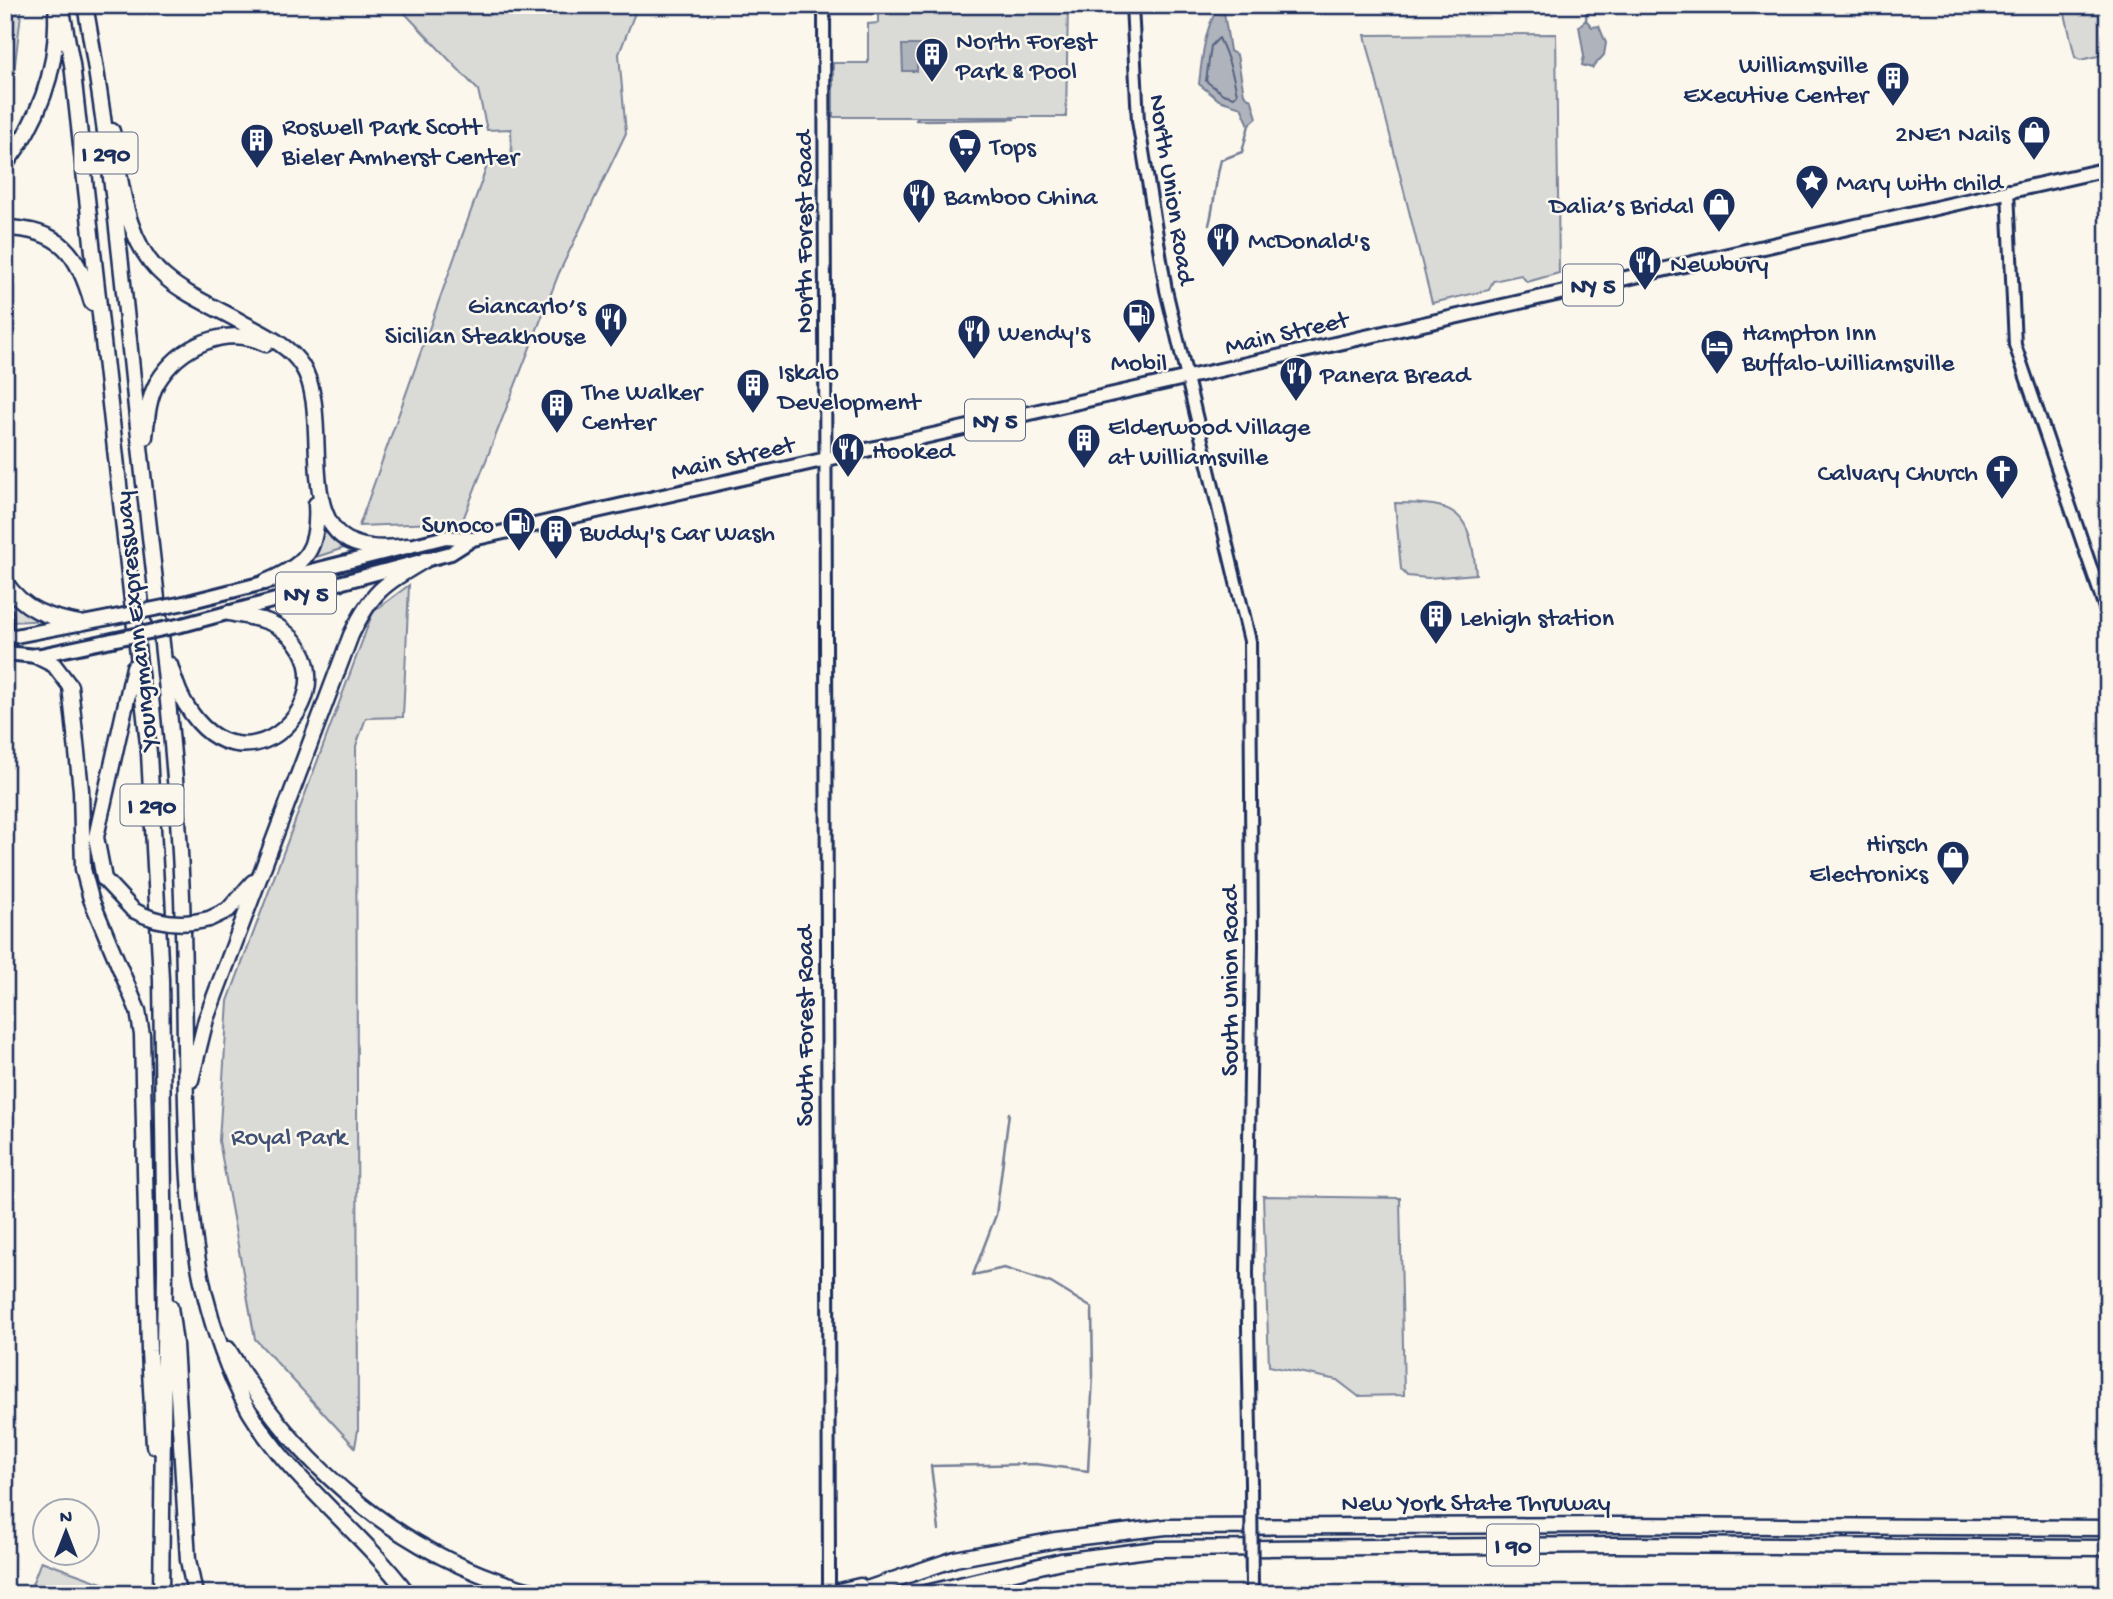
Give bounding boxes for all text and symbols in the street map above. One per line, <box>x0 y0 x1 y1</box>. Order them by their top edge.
place label: North Forest Park & Pool <box>955 28 1098 89</box>
building icon: North Forest Park & Pool <box>913 35 951 84</box>
place label: Williamsville Executive Center <box>1683 52 1871 113</box>
building icon: Williamsville Executive Center <box>1874 59 1912 108</box>
street label: North Union Road <box>1139 92 1200 289</box>
shop icon: 2NE1 Nails <box>2015 113 2053 162</box>
place label: Roswell Park Scott Bieler Amherst Center <box>281 114 521 175</box>
building icon: Roswell Park Scott Bieler Amherst Center <box>238 121 276 170</box>
place label: 2NE1 Nails <box>1895 121 2011 152</box>
supermarket icon: Tops <box>946 126 984 175</box>
street label: North Forest Road <box>791 129 822 333</box>
road number: I 290 <box>74 132 138 174</box>
place label: Tops <box>988 134 1037 165</box>
place icon: Mary with child <box>1793 162 1831 211</box>
place label: Mary with child <box>1836 170 2004 201</box>
restaurant icon: Bamboo China <box>900 176 938 225</box>
place label: Bamboo China <box>943 184 1099 215</box>
shop icon: Dalia’s Bridal <box>1700 185 1738 234</box>
place label: Dalia’s Bridal <box>1547 193 1694 224</box>
restaurant icon: McDonald's <box>1204 220 1242 269</box>
place label: McDonald's <box>1248 228 1371 259</box>
restaurant icon: Newbury <box>1626 243 1664 292</box>
place label: Newbury <box>1670 251 1769 282</box>
road number: NY 5 <box>1563 264 1623 306</box>
place label: Giancarlo’s Sicilian Steakhouse <box>385 293 587 354</box>
fuel station icon: Mobil <box>1120 296 1158 345</box>
restaurant icon: Giancarlo’s Sicilian Steakhouse <box>592 300 630 349</box>
street label: Main Street <box>1222 306 1354 365</box>
restaurant icon: Wendy's <box>955 312 993 361</box>
place label: Wendy's <box>998 320 1092 351</box>
place label: Hampton Inn Buffalo-Williamsville <box>1741 320 1955 381</box>
hotel icon: Hampton Inn Buffalo-Williamsville <box>1698 327 1736 376</box>
place label: Mobil <box>1111 350 1167 381</box>
restaurant icon: Panera Bread <box>1277 354 1315 403</box>
place label: Iskalo Development <box>776 359 922 420</box>
place label: Panera Bread <box>1319 362 1472 393</box>
building icon: Iskalo Development <box>734 366 772 415</box>
place label: The Walker Center <box>580 379 705 440</box>
building icon: The Walker Center <box>538 386 576 435</box>
road number: NY 5 <box>965 400 1025 440</box>
place label: Elderwood Village at Williamsville <box>1108 414 1311 475</box>
building icon: Elderwood Village at Williamsville <box>1065 421 1103 470</box>
restaurant icon: Hooked <box>829 430 867 479</box>
street label: Main Street <box>668 431 800 490</box>
place label: Hooked <box>872 438 956 469</box>
church icon: Calvary Church <box>1983 452 2021 501</box>
place label: Calvary Church <box>1817 460 1978 491</box>
street label: Youngmann Expressway <box>109 489 168 754</box>
fuel station icon: Sunoco <box>500 504 538 553</box>
place label: Sunoco <box>422 512 494 543</box>
building icon: Buddy's Car Wash <box>537 512 575 561</box>
place label: Buddy's Car Wash <box>579 520 775 551</box>
road number: NY 5 <box>276 572 336 614</box>
building icon: Lehigh station <box>1417 597 1455 646</box>
place label: Lehigh station <box>1460 605 1615 636</box>
road number: I 290 <box>120 784 184 826</box>
place label: Hirsch Electronixs <box>1809 831 1929 892</box>
shop icon: Hirsch Electronixs <box>1934 838 1972 887</box>
street label: South Union Road <box>1217 884 1248 1076</box>
street label: South Forest Road <box>792 924 823 1127</box>
park label: Royal Park <box>231 1124 349 1155</box>
street label: New York State Thruway <box>1341 1490 1611 1521</box>
north arrow <box>32 1498 102 1568</box>
text: N <box>60 1507 72 1530</box>
road number: I 90 <box>1487 1525 1539 1566</box>

